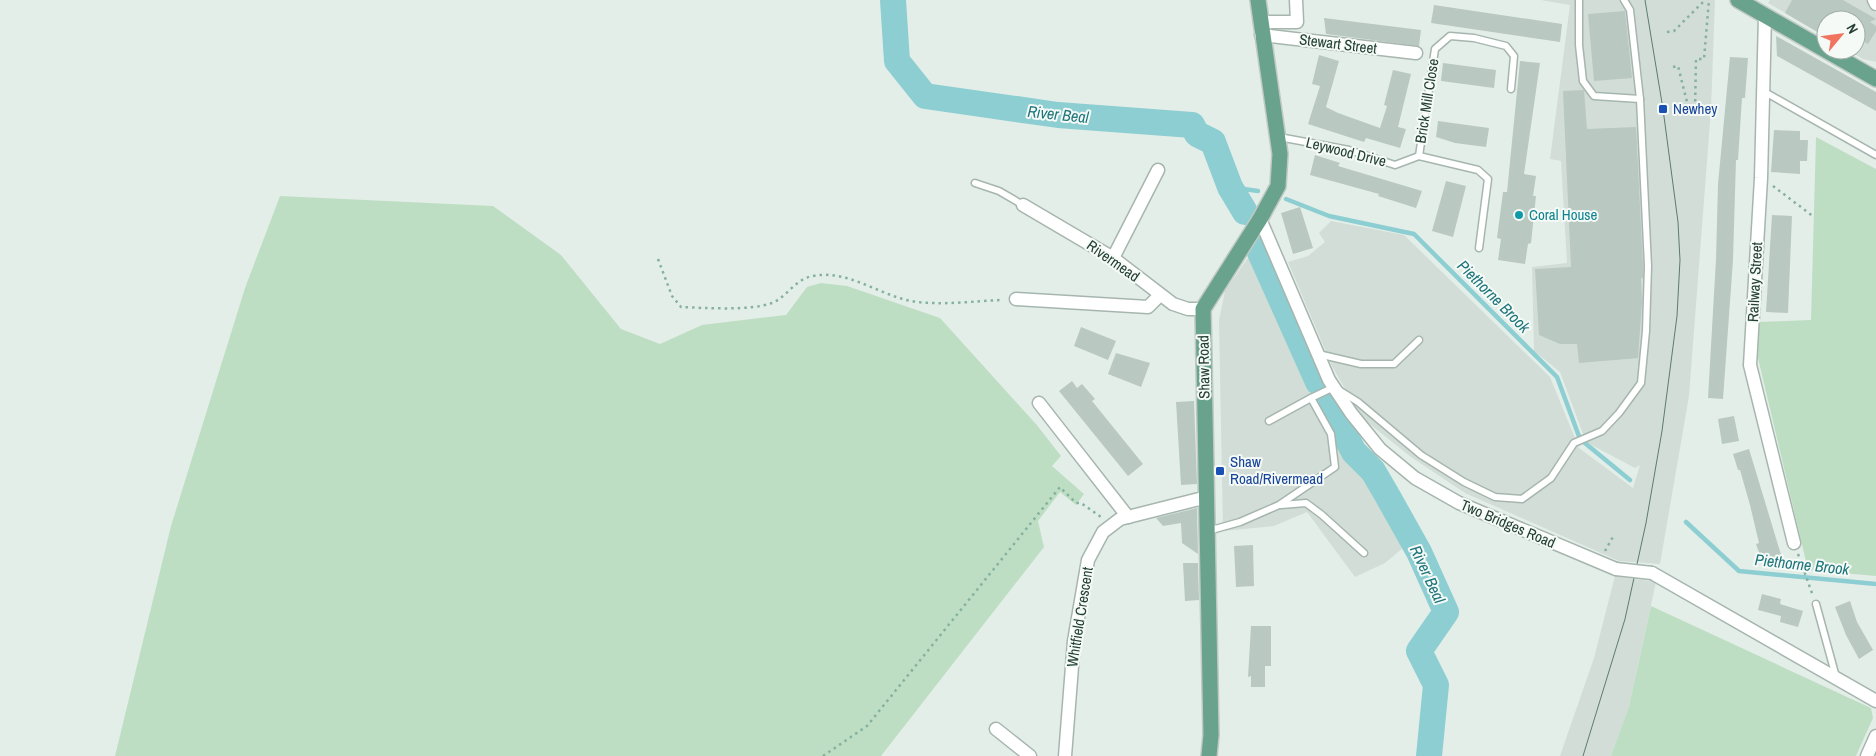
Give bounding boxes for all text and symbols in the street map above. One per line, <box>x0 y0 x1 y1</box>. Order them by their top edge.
north arrow <box>1816 10 1866 60</box>
text: N <box>1842 21 1862 37</box>
street label: Stewart Street <box>1298 28 1379 59</box>
street label: Brick Mill Close <box>1409 57 1444 145</box>
place label: Newhey <box>1673 98 1718 119</box>
water label: River Beal <box>1026 100 1091 128</box>
marker: Newhey <box>1657 103 1669 115</box>
street label: Leywood Drive <box>1304 131 1389 172</box>
place label: Coral House <box>1529 204 1598 225</box>
marker: Coral House <box>1513 209 1525 221</box>
street label: Rivermead <box>1083 235 1144 286</box>
street label: Railway Street <box>1742 241 1767 322</box>
water label: Piethorne Brook <box>1453 255 1536 338</box>
street label: Shaw Road <box>1192 335 1215 399</box>
place label: Shaw Road/Rivermead <box>1230 451 1323 489</box>
marker: Shaw Road/Rivermead <box>1214 465 1226 477</box>
street label: Two Bridges Road <box>1458 494 1559 553</box>
water label: River Beal <box>1405 542 1451 607</box>
water label: Piethorne Brook <box>1754 548 1851 580</box>
street label: Whitfield Crescent <box>1061 565 1098 669</box>

